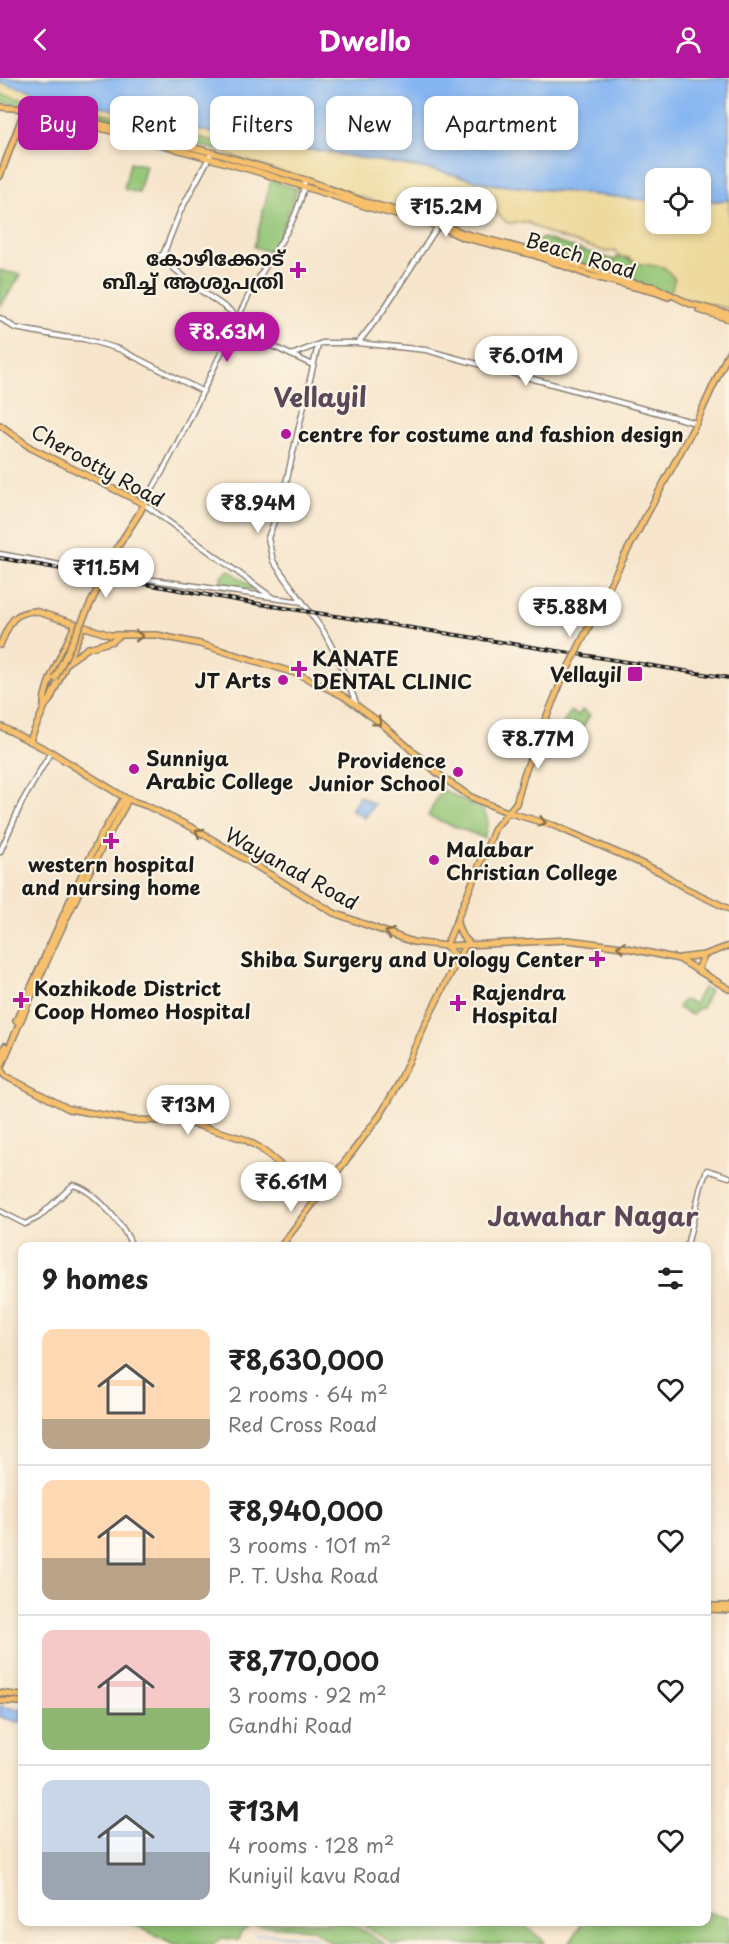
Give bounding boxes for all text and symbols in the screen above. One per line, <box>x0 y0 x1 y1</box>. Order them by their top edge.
text: Dwello <box>318 19 411 60</box>
icon: back <box>24 23 57 56</box>
icon: person <box>672 23 705 56</box>
chip: Buy <box>18 96 98 150</box>
chip: Rent <box>110 96 198 150</box>
chip: Filters <box>210 96 314 150</box>
chip: New <box>326 96 412 150</box>
chip: Apartment <box>424 96 578 150</box>
map controls <box>645 168 711 234</box>
button: locate <box>645 168 711 234</box>
pin: ₹15.2M <box>397 187 495 238</box>
text: ₹15.2M <box>410 191 482 221</box>
street label: Beach Road <box>522 224 640 286</box>
place label: കോഴിക്കോട് ബീച്ച് ആശുപത്രി <box>102 243 286 296</box>
marker: കോഴിക്കോട് ബീച്ച് ആശുപത്രി <box>289 261 307 279</box>
pin: ₹8.63M <box>178 312 276 363</box>
text: ₹8.63M <box>189 316 265 346</box>
pin: ₹6.01M <box>477 336 575 387</box>
text: ₹6.01M <box>489 340 563 370</box>
district label: Vellayil <box>273 377 367 416</box>
street label: Cherootty Road <box>26 416 170 514</box>
place label: centre for costume and fashion design <box>298 419 684 449</box>
marker: centre for costume and fashion design <box>279 427 293 441</box>
pin: ₹8.94M <box>209 483 307 534</box>
text: ₹8.94M <box>220 487 296 517</box>
pin: ₹11.5M <box>57 548 155 599</box>
text: ₹11.5M <box>72 552 140 582</box>
pin: ₹5.88M <box>521 587 619 638</box>
text: ₹5.88M <box>532 591 608 621</box>
one-way arrow <box>135 630 144 642</box>
place label: KANATE DENTAL CLINIC <box>312 643 472 696</box>
place label: Vellayil <box>550 659 622 689</box>
marker: KANATE DENTAL CLINIC <box>290 660 308 678</box>
place label: JT Arts <box>195 665 271 695</box>
marker: Vellayil <box>626 665 644 683</box>
marker: JT Arts <box>276 673 290 687</box>
one-way arrow <box>372 714 383 725</box>
pin: ₹8.77M <box>489 719 587 770</box>
text: ₹8.77M <box>502 723 574 753</box>
place label: Sunniya Arabic College <box>146 743 293 796</box>
place label: Providence Junior School <box>309 745 446 798</box>
marker: Sunniya Arabic College <box>127 762 141 776</box>
marker: Providence Junior School <box>451 765 465 779</box>
one-way arrow <box>536 815 547 827</box>
street label: Wayanad Road <box>220 819 364 917</box>
one-way arrow <box>195 828 205 840</box>
marker: western hospital and nursing home <box>102 832 120 850</box>
place label: Malabar Christian College <box>446 834 617 887</box>
place label: western hospital and nursing home <box>22 849 201 902</box>
marker: Malabar Christian College <box>427 853 441 867</box>
one-way arrow <box>384 927 395 940</box>
one-way arrow <box>617 942 626 954</box>
place label: Shiba Surgery and Urology Center <box>240 944 585 974</box>
marker: Shiba Surgery and Urology Center <box>588 950 606 968</box>
place label: Kozhikode District Coop Homeo Hospital <box>34 973 251 1026</box>
place label: Rajendra Hospital <box>472 977 566 1030</box>
marker: Kozhikode District Coop Homeo Hospital <box>12 991 30 1009</box>
marker: Rajendra Hospital <box>449 994 467 1012</box>
pin: ₹13M <box>152 1085 224 1136</box>
text: ₹13M <box>160 1089 216 1119</box>
pin: ₹6.61M <box>242 1162 340 1213</box>
text: ₹6.61M <box>255 1166 327 1196</box>
district label: Jawahar Nagar <box>488 1196 699 1235</box>
text: 9 homes <box>42 1259 148 1298</box>
icon: filters <box>654 1262 687 1295</box>
text: ₹8,630,000 <box>228 1340 384 1379</box>
icon: home <box>90 1353 162 1425</box>
icon: heart <box>654 1373 687 1406</box>
text: 2 rooms · 64 m² <box>228 1379 388 1409</box>
text: Red Cross Road <box>228 1409 377 1439</box>
text: ₹8,940,000 <box>228 1491 383 1530</box>
icon: home <box>90 1504 162 1576</box>
icon: heart <box>654 1524 687 1557</box>
text: 3 rooms · 101 m² <box>228 1530 391 1560</box>
text: P. T. Usha Road <box>228 1560 378 1590</box>
text: ₹8,770,000 <box>228 1641 379 1680</box>
icon: home <box>90 1654 162 1726</box>
icon: heart <box>654 1674 687 1707</box>
text: 3 rooms · 92 m² <box>228 1680 387 1710</box>
text: Gandhi Road <box>228 1710 352 1740</box>
text: ₹13M <box>228 1791 300 1830</box>
icon: home <box>90 1804 162 1876</box>
icon: heart <box>654 1824 687 1857</box>
text: 4 rooms · 128 m² <box>228 1830 394 1860</box>
text: Kuniyil kavu Road <box>228 1860 401 1890</box>

